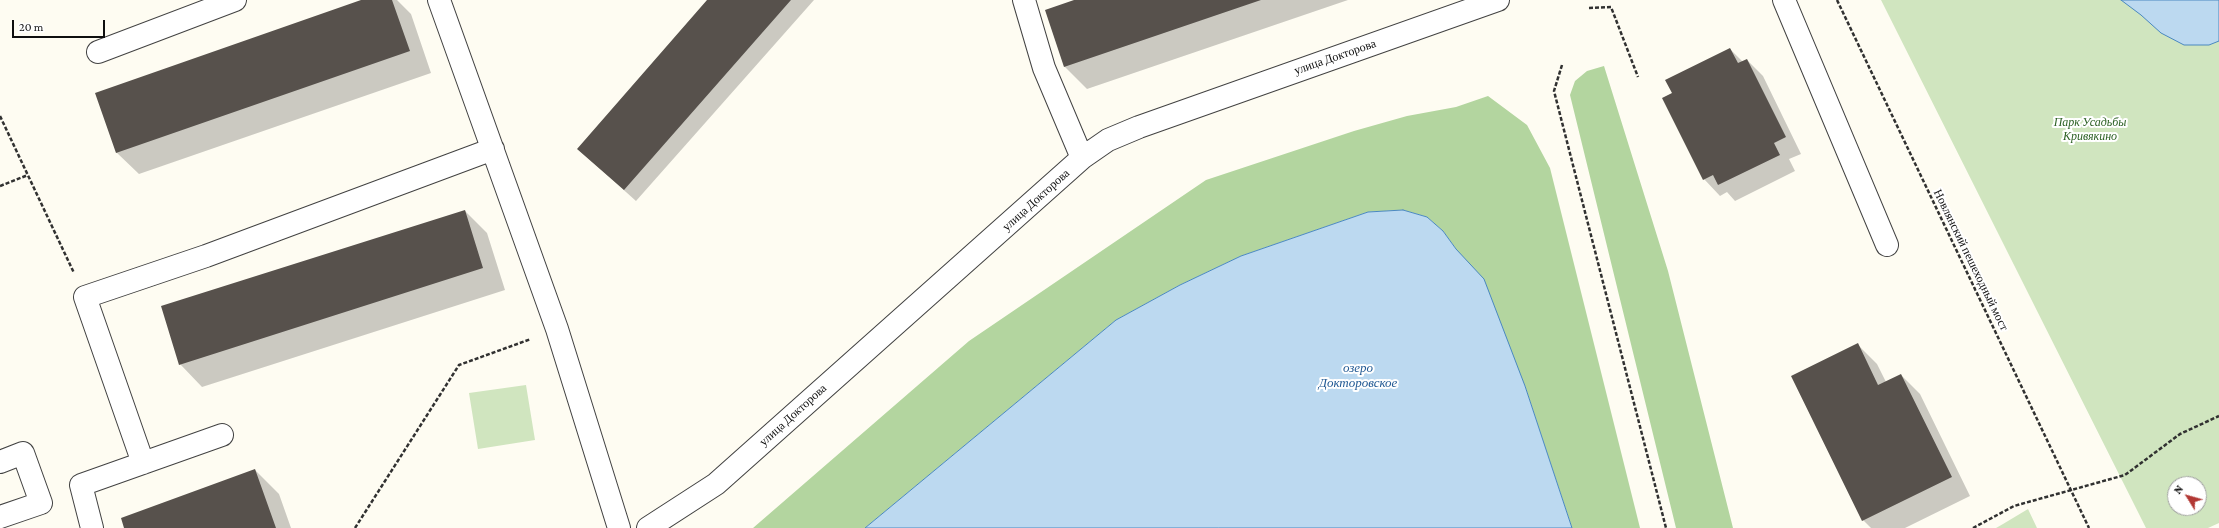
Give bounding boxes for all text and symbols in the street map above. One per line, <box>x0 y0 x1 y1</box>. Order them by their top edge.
scale bar <box>14 12 107 38</box>
text: 20 m <box>19 20 43 34</box>
street label: улица Докторова <box>1292 36 1378 78</box>
park label: Парк Усадьбы Кривякино <box>2054 115 2126 143</box>
street label: улица Докторова <box>999 166 1073 234</box>
street label: Новлянский пешеходный мост <box>1930 187 2012 333</box>
water label: озеро Докторовское <box>1319 360 1397 391</box>
street label: улица Докторова <box>756 381 830 449</box>
north arrow <box>2167 476 2207 516</box>
text: N <box>2171 483 2185 496</box>

